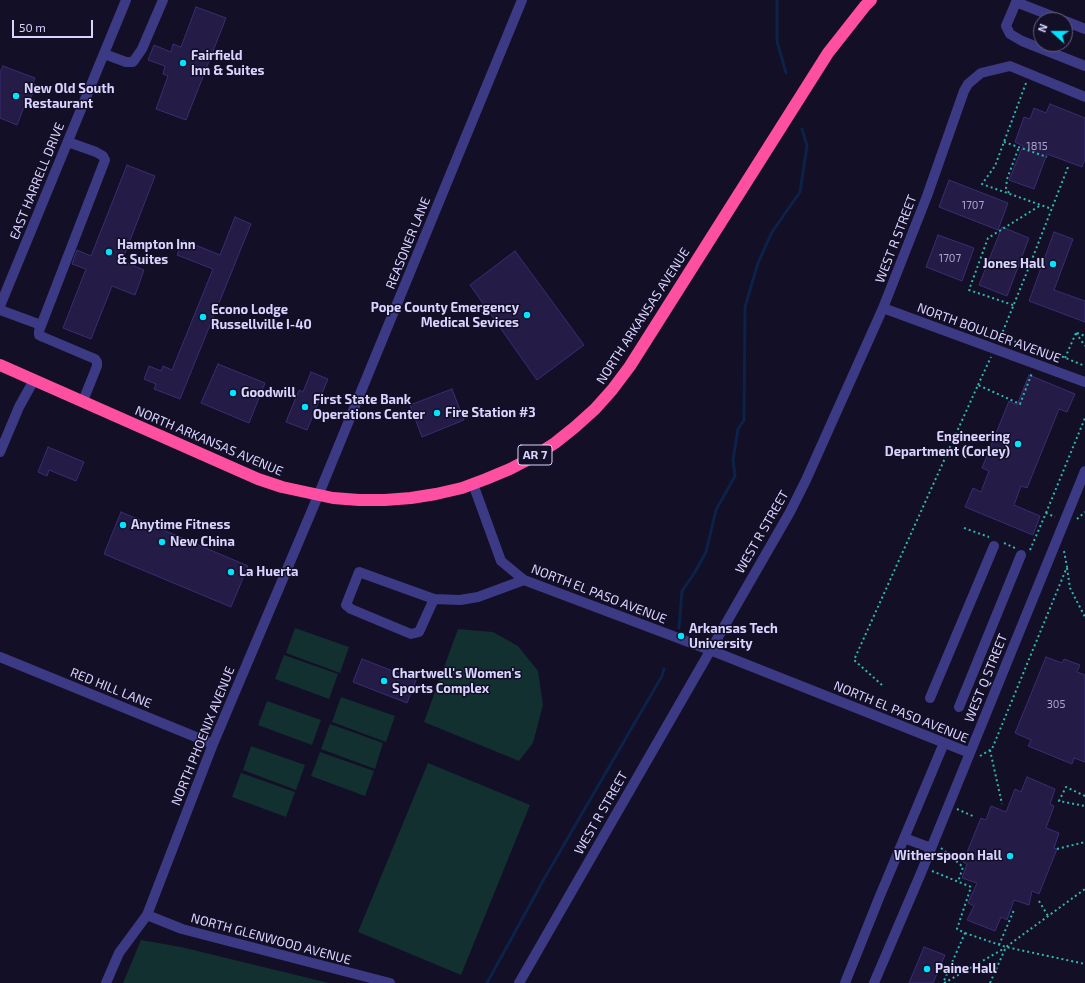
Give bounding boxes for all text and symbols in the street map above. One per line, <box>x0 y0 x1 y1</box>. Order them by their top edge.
scale bar <box>14 12 95 38</box>
north arrow <box>1033 12 1073 52</box>
text: 50 m <box>19 20 46 34</box>
text: N <box>1035 22 1050 34</box>
place label: Fairfield Inn & Suites <box>191 48 264 79</box>
marker: Fairfield Inn & Suites <box>178 58 188 68</box>
place label: New Old South Restaurant <box>24 81 114 112</box>
marker: New Old South Restaurant <box>11 91 21 101</box>
street label: EAST HARRELL DRIVE <box>6 120 68 242</box>
house number: 1815 <box>1026 139 1048 153</box>
street label: WEST R STREET <box>872 193 920 285</box>
street label: REASONER LANE <box>382 195 434 291</box>
house number: 1707 <box>962 198 984 212</box>
place label: Hampton Inn & Suites <box>117 237 196 268</box>
street label: NORTH ARKANSAS AVENUE <box>593 245 693 387</box>
marker: Hampton Inn & Suites <box>104 247 114 257</box>
house number: 1707 <box>939 251 961 265</box>
place label: Jones Hall <box>983 256 1045 272</box>
marker: Jones Hall <box>1048 259 1058 269</box>
place label: Pope County Emergency Medical Sevices <box>371 300 519 331</box>
street label: NORTH BOULDER AVENUE <box>915 300 1063 366</box>
place label: Econo Lodge Russellville I-40 <box>211 302 312 333</box>
marker: Pope County Emergency Medical Sevices <box>522 310 532 320</box>
marker: Econo Lodge Russellville I-40 <box>198 312 208 322</box>
place label: Goodwill <box>241 385 296 401</box>
marker: Goodwill <box>228 388 238 398</box>
place label: First State Bank Operations Center <box>313 392 425 423</box>
marker: First State Bank Operations Center <box>300 402 310 412</box>
street label: NORTH ARKANSAS AVENUE <box>133 403 285 479</box>
place label: Fire Station #3 <box>445 405 536 421</box>
marker: Fire Station #3 <box>432 408 442 418</box>
place label: Engineering Department (Corley) <box>885 429 1010 460</box>
marker: Engineering Department (Corley) <box>1013 439 1023 449</box>
road number: AR 7 <box>518 445 552 465</box>
street label: WEST R STREET <box>732 488 792 576</box>
place label: Anytime Fitness <box>131 517 230 533</box>
marker: Anytime Fitness <box>118 520 128 530</box>
place label: New China <box>170 534 235 550</box>
marker: New China <box>157 537 167 547</box>
street label: NORTH EL PASO AVENUE <box>529 561 669 627</box>
place label: La Huerta <box>239 564 299 580</box>
marker: La Huerta <box>226 567 236 577</box>
place label: Arkansas Tech University <box>689 621 778 652</box>
marker: Arkansas Tech University <box>676 631 686 641</box>
street label: WEST Q STREET <box>961 632 1011 724</box>
street label: NORTH PHOENIX AVENUE <box>168 664 238 808</box>
street label: RED HILL LANE <box>68 665 154 711</box>
place label: Chartwell's Women's Sports Complex <box>392 666 521 697</box>
marker: Chartwell's Women's Sports Complex <box>379 676 389 686</box>
street label: NORTH EL PASO AVENUE <box>831 678 971 746</box>
house number: 305 <box>1047 697 1065 711</box>
street label: WEST R STREET <box>571 769 631 857</box>
place label: Witherspoon Hall <box>894 848 1002 864</box>
marker: Witherspoon Hall <box>1005 851 1015 861</box>
street label: NORTH GLENWOOD AVENUE <box>189 910 353 968</box>
place label: Paine Hall <box>935 961 997 977</box>
marker: Paine Hall <box>922 964 932 974</box>

